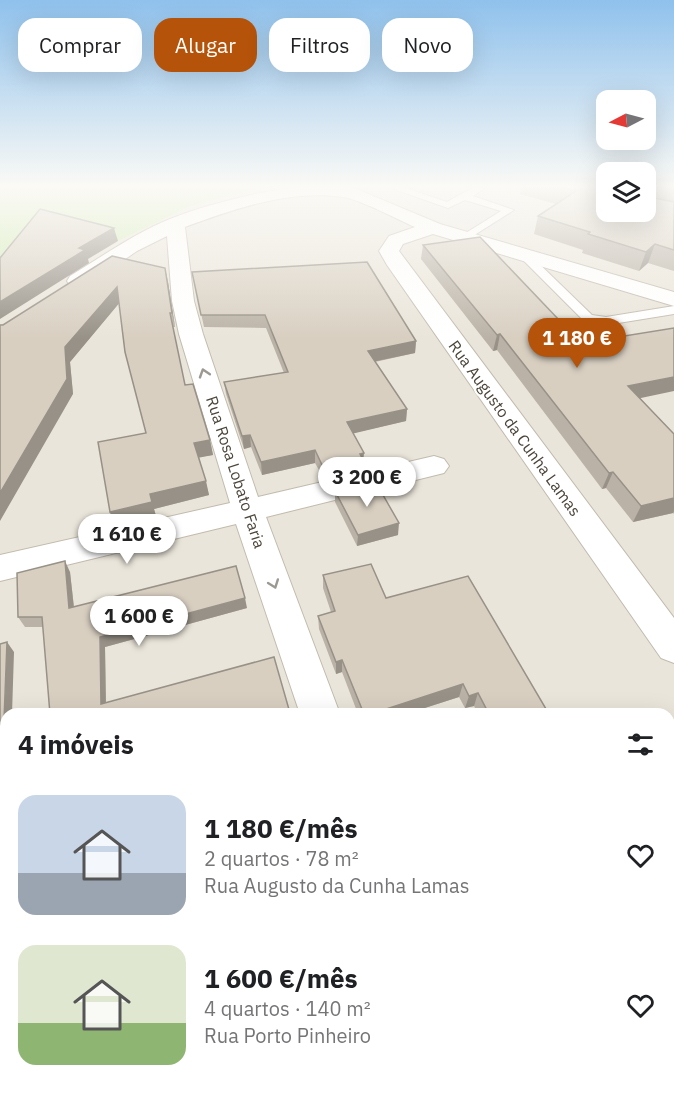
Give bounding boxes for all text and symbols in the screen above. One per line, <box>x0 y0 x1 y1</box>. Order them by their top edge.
chip: Comprar <box>18 18 142 72</box>
chip: Alugar <box>154 18 257 72</box>
chip: Filtros <box>269 18 370 72</box>
chip: Novo <box>382 18 473 72</box>
north arrow <box>596 90 656 150</box>
map controls <box>596 90 656 222</box>
button: layers <box>596 162 656 222</box>
pin: 1 180 € <box>522 318 632 369</box>
text: 1 180 € <box>542 324 612 351</box>
street label: Rua Augusto da Cunha Lamas <box>444 336 586 520</box>
one-way arrow <box>199 368 211 379</box>
street label: Rua Rosa Lobato Faria <box>202 393 270 551</box>
pin: 3 200 € <box>312 457 422 508</box>
text: 3 200 € <box>332 463 402 490</box>
pin: 1 610 € <box>72 514 182 565</box>
text: 1 610 € <box>92 520 162 547</box>
one-way arrow <box>266 578 279 589</box>
pin: 1 600 € <box>84 596 194 647</box>
text: 1 600 € <box>104 602 174 629</box>
text: 4 imóveis <box>18 727 134 761</box>
icon: filters <box>624 728 657 761</box>
text: 1 180 €/mês <box>204 811 358 845</box>
icon: home <box>66 819 138 891</box>
icon: heart <box>624 839 657 872</box>
text: 2 quartos · 78 m² <box>204 845 359 872</box>
text: Rua Augusto da Cunha Lamas <box>204 872 470 899</box>
text: 1 600 €/mês <box>204 961 358 995</box>
icon: home <box>66 969 138 1041</box>
icon: heart <box>624 989 657 1022</box>
text: 4 quartos · 140 m² <box>204 995 371 1022</box>
text: Rua Porto Pinheiro <box>204 1022 371 1049</box>

